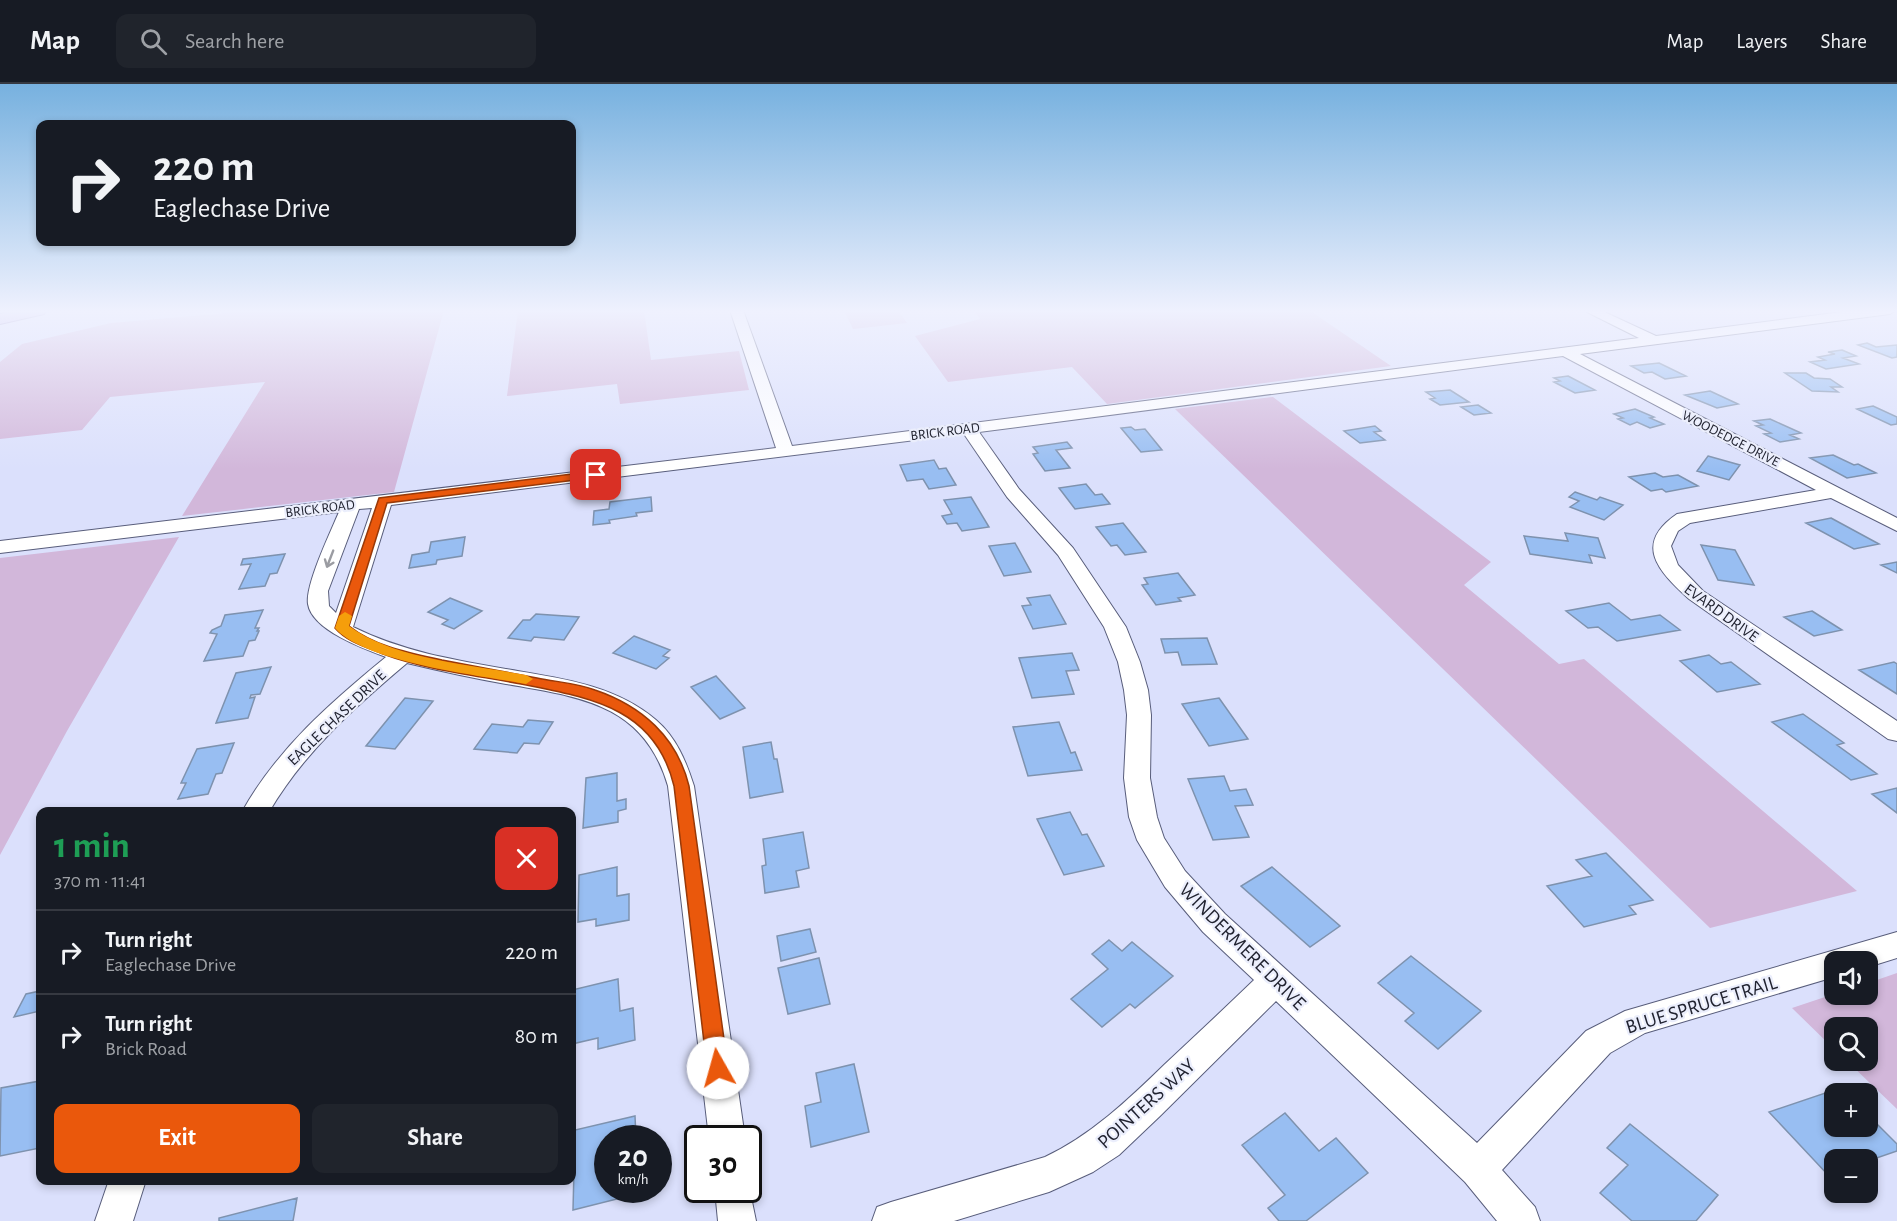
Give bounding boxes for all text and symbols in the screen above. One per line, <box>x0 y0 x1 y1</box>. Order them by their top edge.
search box <box>116 14 536 68</box>
icon: search <box>137 25 170 58</box>
text: Map <box>30 27 80 55</box>
text: Search here <box>185 30 284 52</box>
text: Map <box>1667 31 1703 52</box>
text: Layers <box>1736 31 1787 52</box>
text: Share <box>1820 31 1867 52</box>
icon: right <box>54 144 132 222</box>
text: 220 m <box>153 146 255 188</box>
text: Eaglechase Drive <box>153 195 330 222</box>
street label: WOODEDGE DRIVE <box>1680 408 1782 470</box>
street label: BRICK ROAD <box>910 421 980 443</box>
pin <box>570 449 621 500</box>
icon: arrive <box>579 458 612 491</box>
street label: BRICK ROAD <box>285 498 355 520</box>
one-way arrow <box>324 549 335 568</box>
street label: EVARD DRIVE <box>1681 581 1762 645</box>
street label: EAGLE CHASE DRIVE <box>284 667 389 769</box>
button: close <box>495 827 558 890</box>
text: 1 min <box>54 828 130 864</box>
text: 370 m · 11:41 <box>54 871 146 891</box>
street label: WINDERMERE DRIVE <box>1175 880 1310 1014</box>
text: Turn right <box>105 929 192 951</box>
icon: right <box>54 936 87 969</box>
text: 220 m <box>505 941 558 963</box>
map controls <box>1824 951 1878 1203</box>
button: sound <box>1824 951 1878 1005</box>
text: Eaglechase Drive <box>105 955 236 975</box>
street label: BLUE SPRUCE TRAIL <box>1623 972 1780 1037</box>
text: Turn right <box>105 1013 192 1035</box>
button: search <box>1824 1017 1878 1071</box>
icon: right <box>54 1020 87 1053</box>
text: 80 m <box>515 1025 558 1047</box>
position arrow <box>686 1036 750 1100</box>
text: Brick Road <box>105 1039 187 1059</box>
street label: POINTERS WAY <box>1094 1055 1200 1153</box>
button: + <box>1824 1083 1878 1137</box>
button: Exit <box>54 1104 300 1173</box>
button: Share <box>312 1104 558 1173</box>
speed limit sign: 30 <box>684 1125 762 1203</box>
text: 20 <box>618 1142 648 1172</box>
button: − <box>1824 1149 1878 1203</box>
text: km/h <box>618 1172 648 1187</box>

